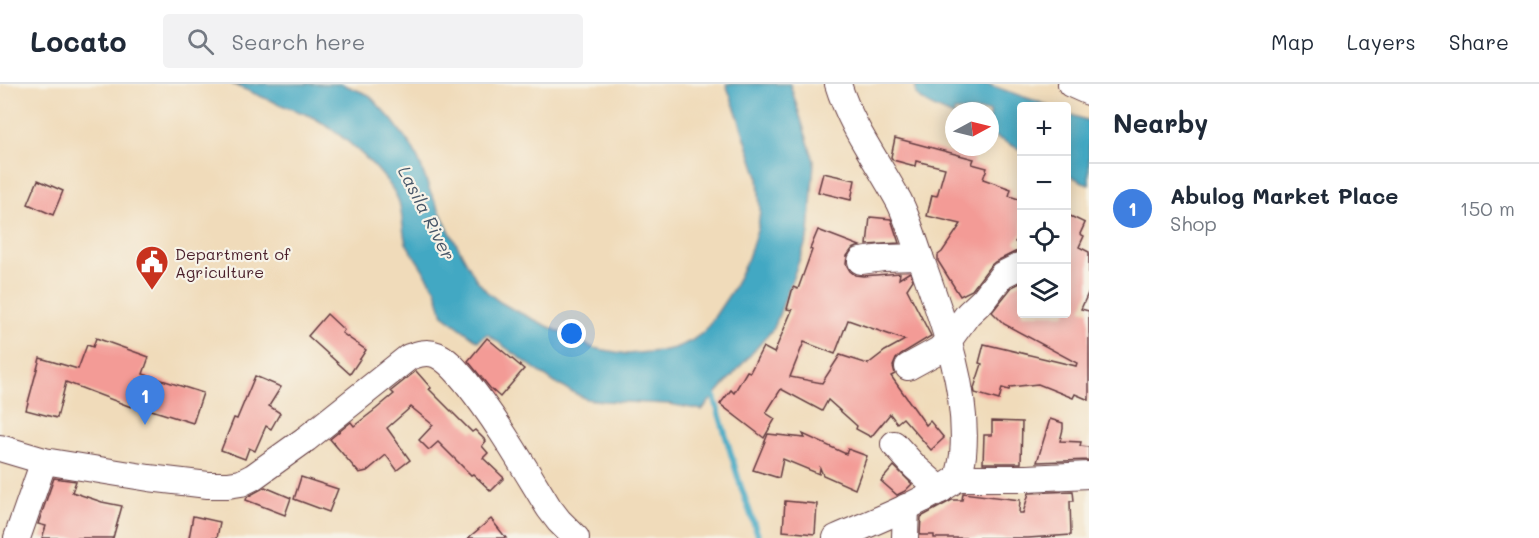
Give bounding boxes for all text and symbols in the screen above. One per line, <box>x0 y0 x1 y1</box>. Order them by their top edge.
search box <box>163 14 583 68</box>
text: Locato <box>30 23 127 59</box>
icon: search <box>184 25 217 58</box>
text: Search here <box>232 27 365 56</box>
text: Map <box>1271 28 1314 55</box>
text: Layers <box>1347 28 1416 55</box>
text: Share <box>1449 28 1509 55</box>
north arrow <box>945 102 999 156</box>
map controls <box>1017 102 1071 318</box>
button: + <box>1017 102 1071 156</box>
text: Nearby <box>1113 106 1208 140</box>
button: − <box>1017 156 1071 210</box>
water label: Lasila River <box>393 162 461 264</box>
text: Abulog Market Place <box>1170 181 1398 210</box>
text: 1 <box>1128 195 1137 221</box>
text: 150 m <box>1460 195 1515 221</box>
button: locate <box>1017 210 1071 264</box>
text: Shop <box>1170 210 1217 236</box>
place label: Department of Agriculture <box>175 243 291 282</box>
public building icon: Department of Agriculture <box>134 244 170 291</box>
button: layers <box>1017 264 1071 318</box>
your location <box>557 319 586 348</box>
pin: 1 <box>126 376 164 425</box>

